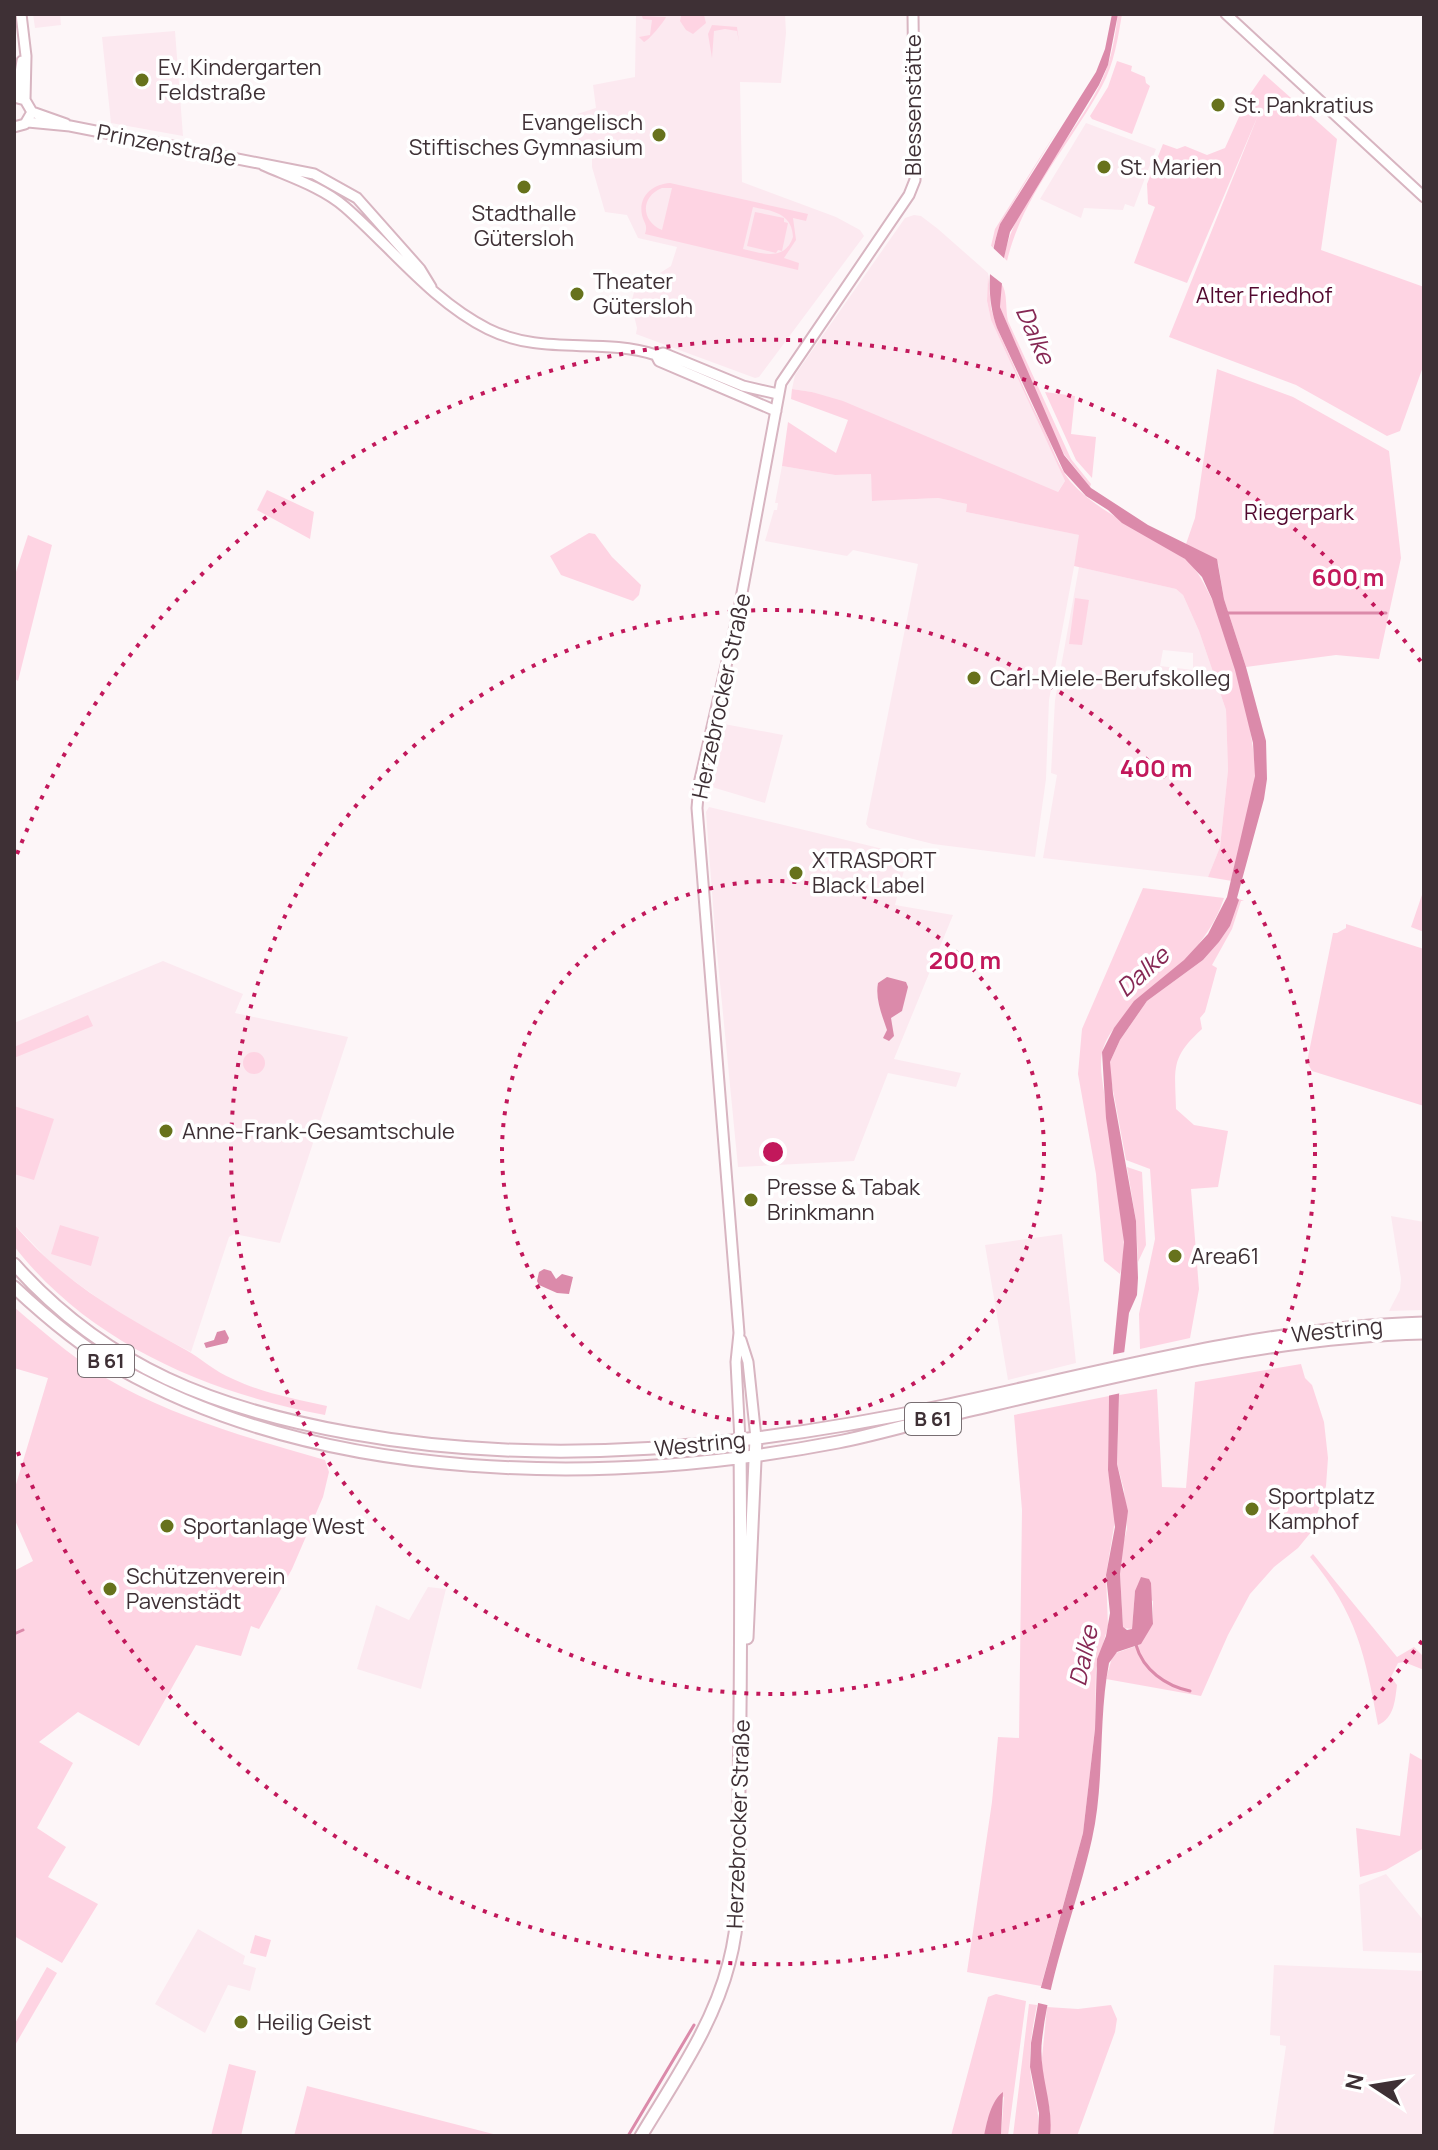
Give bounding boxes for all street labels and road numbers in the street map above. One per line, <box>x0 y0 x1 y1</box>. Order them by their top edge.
street label: Blessenstätte <box>898 34 928 176</box>
street label: Prinzenstraße <box>94 117 240 173</box>
street label: Herzebrocker Straße <box>685 590 757 802</box>
street label: Westring <box>1290 1310 1384 1350</box>
road number: B 61 <box>78 1345 134 1377</box>
road number: B 61 <box>905 1403 961 1435</box>
street label: Westring <box>653 1424 747 1464</box>
street label: Herzebrocker Straße <box>719 1719 757 1929</box>

